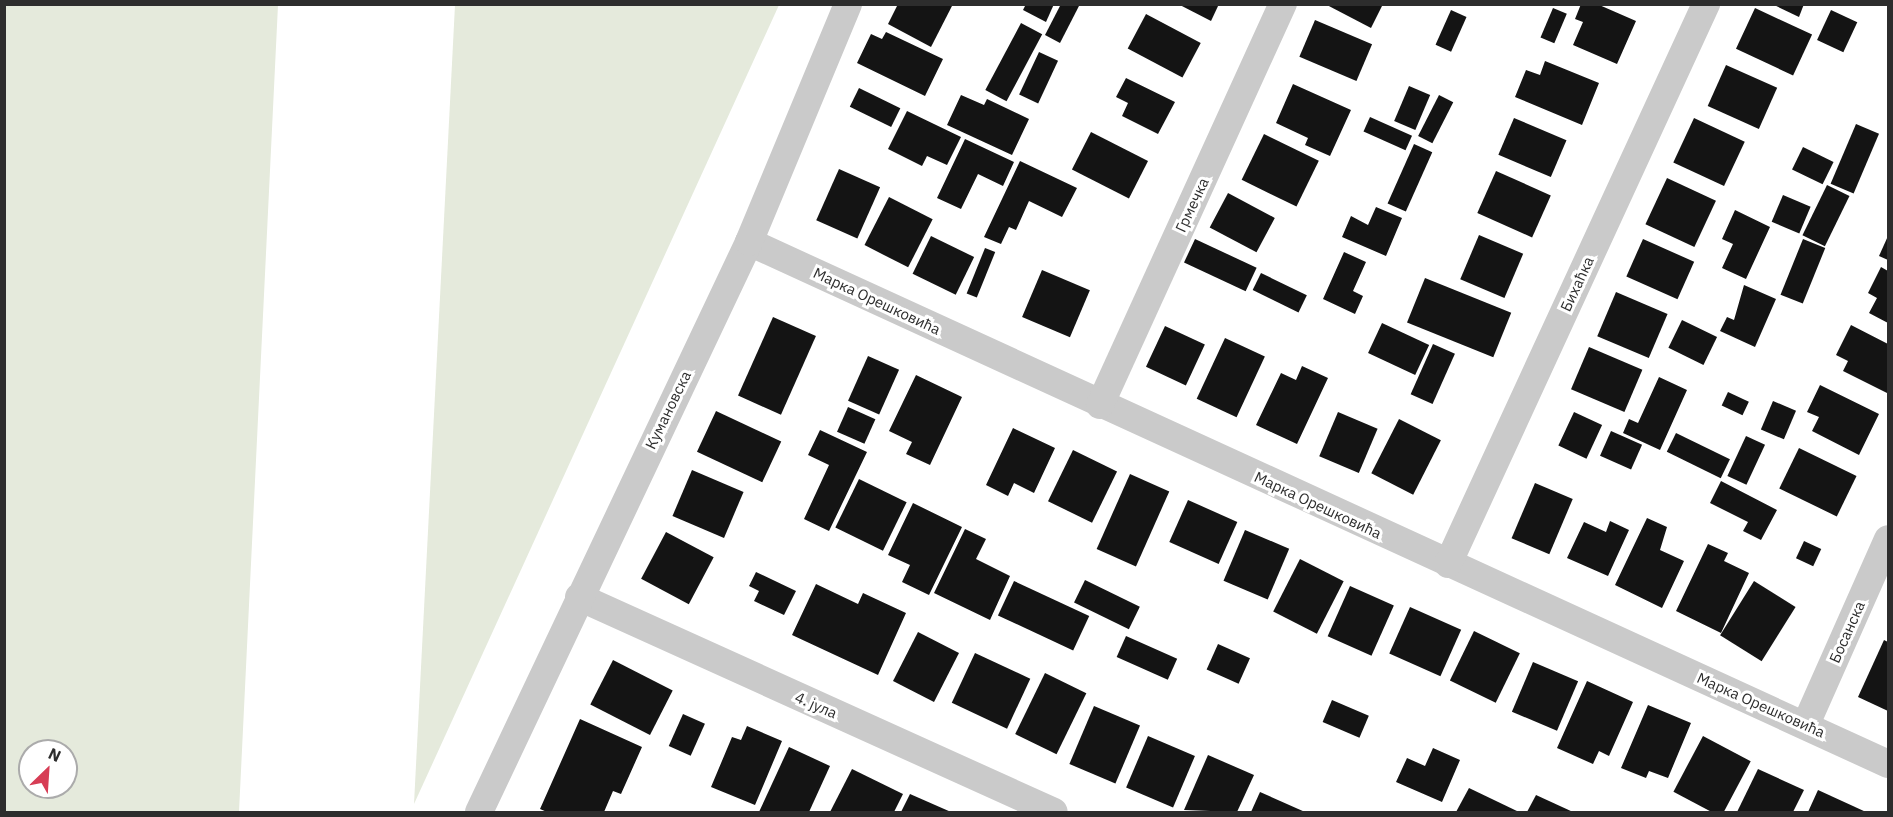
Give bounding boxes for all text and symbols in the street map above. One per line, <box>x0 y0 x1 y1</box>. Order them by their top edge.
street label: Грмечка <box>1172 175 1212 235</box>
street label: Бихаћка <box>1556 254 1598 314</box>
street label: Марка Орешковића <box>811 264 943 338</box>
street label: Кумановска <box>641 368 695 452</box>
street label: Марка Орешковића <box>1252 468 1384 542</box>
street label: Босанска <box>1825 598 1869 666</box>
street label: Марка Орешковића <box>1694 669 1828 741</box>
street label: 4. јула <box>792 688 840 722</box>
north arrow <box>18 739 78 799</box>
text: N <box>45 743 64 766</box>

